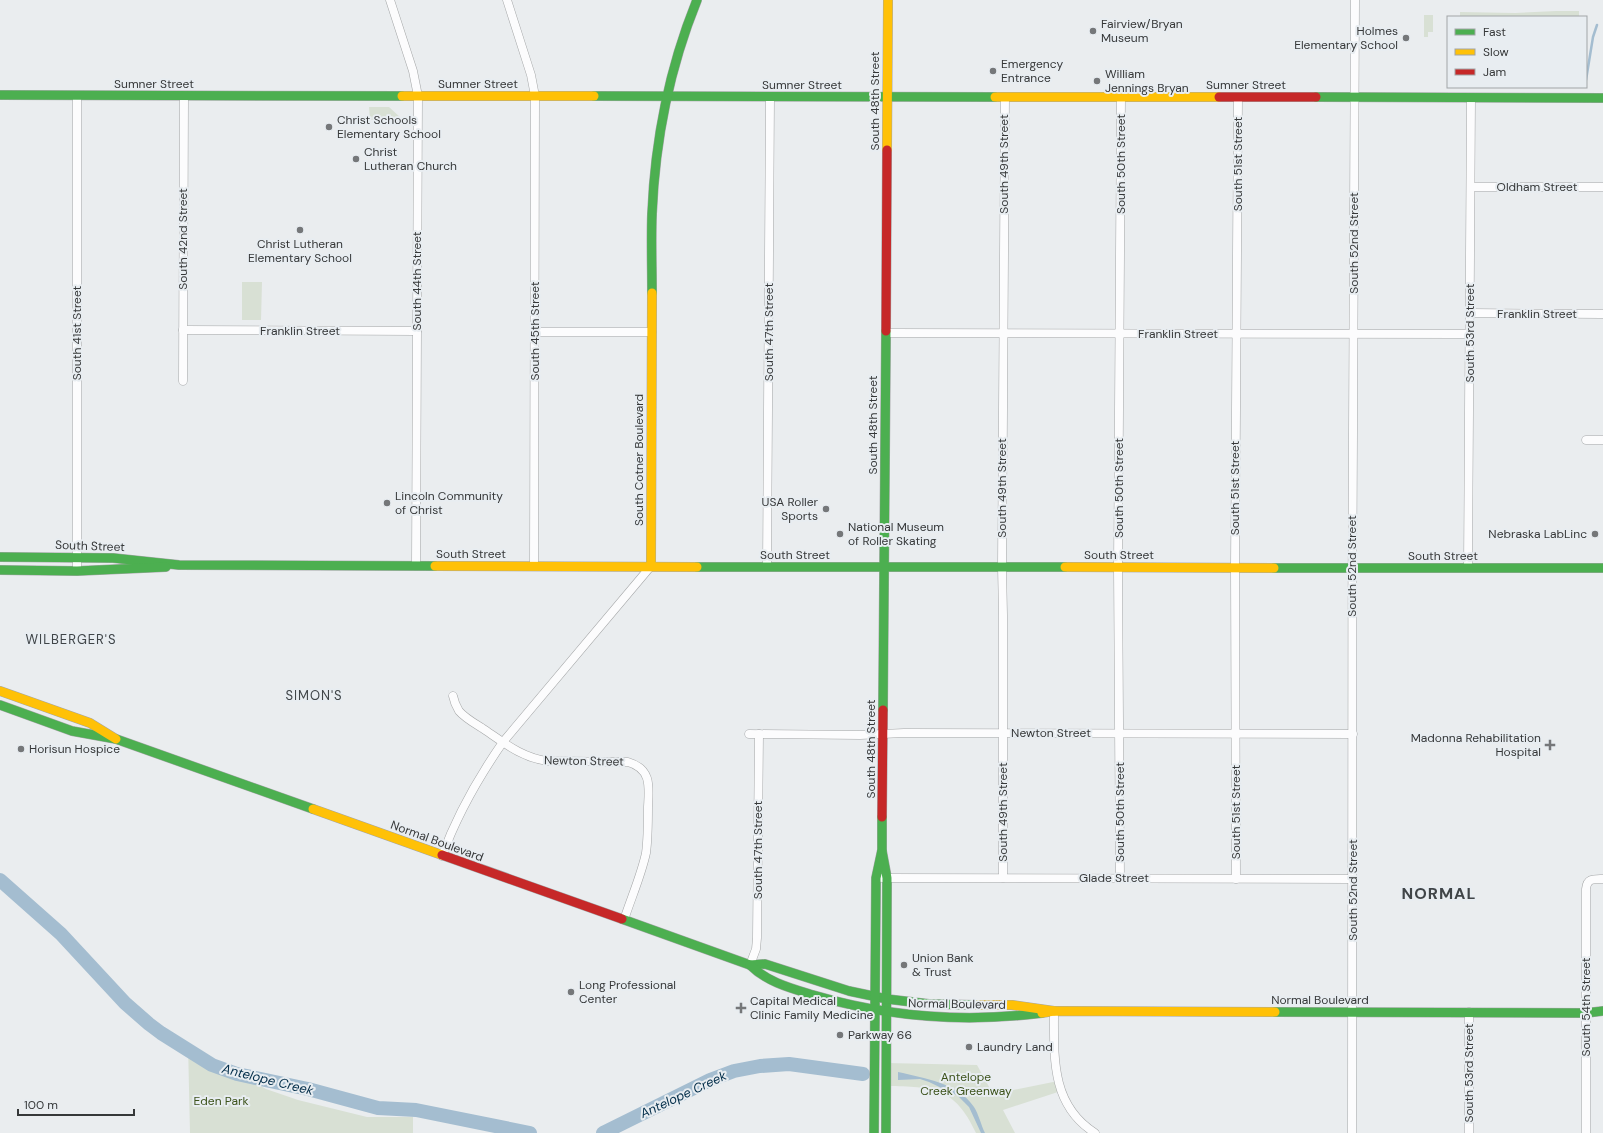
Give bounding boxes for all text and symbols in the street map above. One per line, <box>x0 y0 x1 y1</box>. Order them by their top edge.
place label: Fairview/Bryan Museum <box>1101 16 1183 46</box>
legend <box>1447 16 1587 88</box>
place label: Holmes Elementary School <box>1294 23 1398 53</box>
text: Fast <box>1483 24 1506 40</box>
marker: Fairview/Bryan Museum <box>1088 26 1098 36</box>
marker: Holmes Elementary School <box>1401 33 1411 43</box>
text: Slow <box>1483 44 1509 60</box>
street label: South 48th Street <box>867 51 883 151</box>
place label: Emergency Entrance <box>1001 56 1064 86</box>
text: Jam <box>1483 64 1506 80</box>
marker: Emergency Entrance <box>988 66 998 76</box>
place label: William Jennings Bryan <box>1105 66 1189 96</box>
street label: Sumner Street <box>114 76 194 92</box>
street label: Sumner Street <box>438 76 518 92</box>
marker: William Jennings Bryan <box>1092 76 1102 86</box>
street label: Sumner Street <box>762 77 842 93</box>
street label: Sumner Street <box>1206 77 1286 93</box>
place label: Christ Schools Elementary School <box>337 112 441 142</box>
street label: South 49th Street <box>996 114 1012 214</box>
street label: South 50th Street <box>1113 114 1129 214</box>
street label: South 51st Street <box>1230 116 1246 211</box>
marker: Christ Schools Elementary School <box>324 122 334 132</box>
place label: Christ Lutheran Church <box>364 144 457 174</box>
marker: Christ Lutheran Church <box>351 154 361 164</box>
street label: Oldham Street <box>1497 179 1578 195</box>
street label: South 42nd Street <box>175 188 191 290</box>
street label: South 52nd Street <box>1346 192 1362 294</box>
marker: Christ Lutheran Elementary School <box>295 225 305 235</box>
street label: South 44th Street <box>409 231 425 331</box>
place label: Christ Lutheran Elementary School <box>248 236 352 266</box>
street label: South 45th Street <box>527 281 543 381</box>
street label: South 47th Street <box>761 283 777 381</box>
street label: South 53rd Street <box>1462 283 1478 383</box>
street label: South 41st Street <box>69 285 85 380</box>
street label: Franklin Street <box>1497 306 1577 322</box>
street label: Franklin Street <box>260 323 340 339</box>
street label: Franklin Street <box>1138 326 1218 342</box>
street label: South 48th Street <box>865 375 881 475</box>
street label: South Cotner Boulevard <box>631 394 647 526</box>
street label: South 49th Street <box>994 438 1010 538</box>
street label: South 50th Street <box>1111 438 1127 538</box>
street label: South 51st Street <box>1227 440 1243 535</box>
place label: Lincoln Community of Christ <box>395 488 503 518</box>
place label: USA Roller Sports <box>762 494 819 524</box>
marker: Lincoln Community of Christ <box>382 498 392 508</box>
marker: USA Roller Sports <box>821 504 831 514</box>
street label: South 52nd Street <box>1344 515 1360 617</box>
place label: National Museum of Roller Skating <box>848 519 944 549</box>
place label: Nebraska LabLinc <box>1488 526 1587 542</box>
marker: National Museum of Roller Skating <box>835 529 845 539</box>
marker: Nebraska LabLinc <box>1590 529 1600 539</box>
street label: South Street <box>55 537 125 555</box>
street label: South Street <box>436 546 506 562</box>
street label: South Street <box>760 547 830 563</box>
street label: South Street <box>1084 547 1154 563</box>
street label: South Street <box>1408 548 1478 564</box>
district label: WILBERGER'S <box>26 631 116 648</box>
district label: SIMON'S <box>285 687 343 704</box>
street label: South 48th Street <box>863 699 879 799</box>
street label: Newton Street <box>1011 725 1091 741</box>
place label: Madonna Rehabilitation Hospital <box>1411 730 1541 760</box>
marker: Madonna Rehabilitation Hospital <box>1544 739 1556 751</box>
place label: Horisun Hospice <box>29 741 120 757</box>
marker: Horisun Hospice <box>16 744 26 754</box>
street label: Newton Street <box>544 752 624 770</box>
street label: South 49th Street <box>995 762 1011 862</box>
street label: South 50th Street <box>1112 762 1128 862</box>
street label: South 51st Street <box>1228 764 1244 859</box>
street label: South 47th Street <box>750 801 766 899</box>
street label: Normal Boulevard <box>388 817 486 865</box>
street label: South 52nd Street <box>1345 839 1361 941</box>
street label: Glade Street <box>1079 870 1149 886</box>
district label: NORMAL <box>1402 883 1476 904</box>
place label: Union Bank & Trust <box>912 950 974 980</box>
street label: South 54th Street <box>1578 957 1594 1057</box>
marker: Union Bank & Trust <box>899 960 909 970</box>
place label: Long Professional Center <box>579 977 676 1007</box>
marker: Long Professional Center <box>566 987 576 997</box>
street label: Normal Boulevard <box>1271 992 1369 1008</box>
place label: Capital Medical Clinic Family Medicine <box>750 993 874 1023</box>
street label: Normal Boulevard <box>908 995 1006 1013</box>
marker: Capital Medical Clinic Family Medicine <box>735 1002 747 1014</box>
street label: South 53rd Street <box>1461 1023 1477 1123</box>
place label: Parkway 66 <box>848 1027 912 1043</box>
marker: Parkway 66 <box>835 1030 845 1040</box>
place label: Laundry Land <box>977 1039 1053 1055</box>
marker: Laundry Land <box>964 1042 974 1052</box>
water label: Antelope Creek <box>219 1060 316 1099</box>
water label: Antelope Creek <box>636 1067 730 1122</box>
park label: Antelope Creek Greenway <box>920 1069 1012 1099</box>
scale bar <box>18 1091 134 1117</box>
park label: Eden Park <box>194 1093 248 1109</box>
text: 100 m <box>24 1097 58 1113</box>

